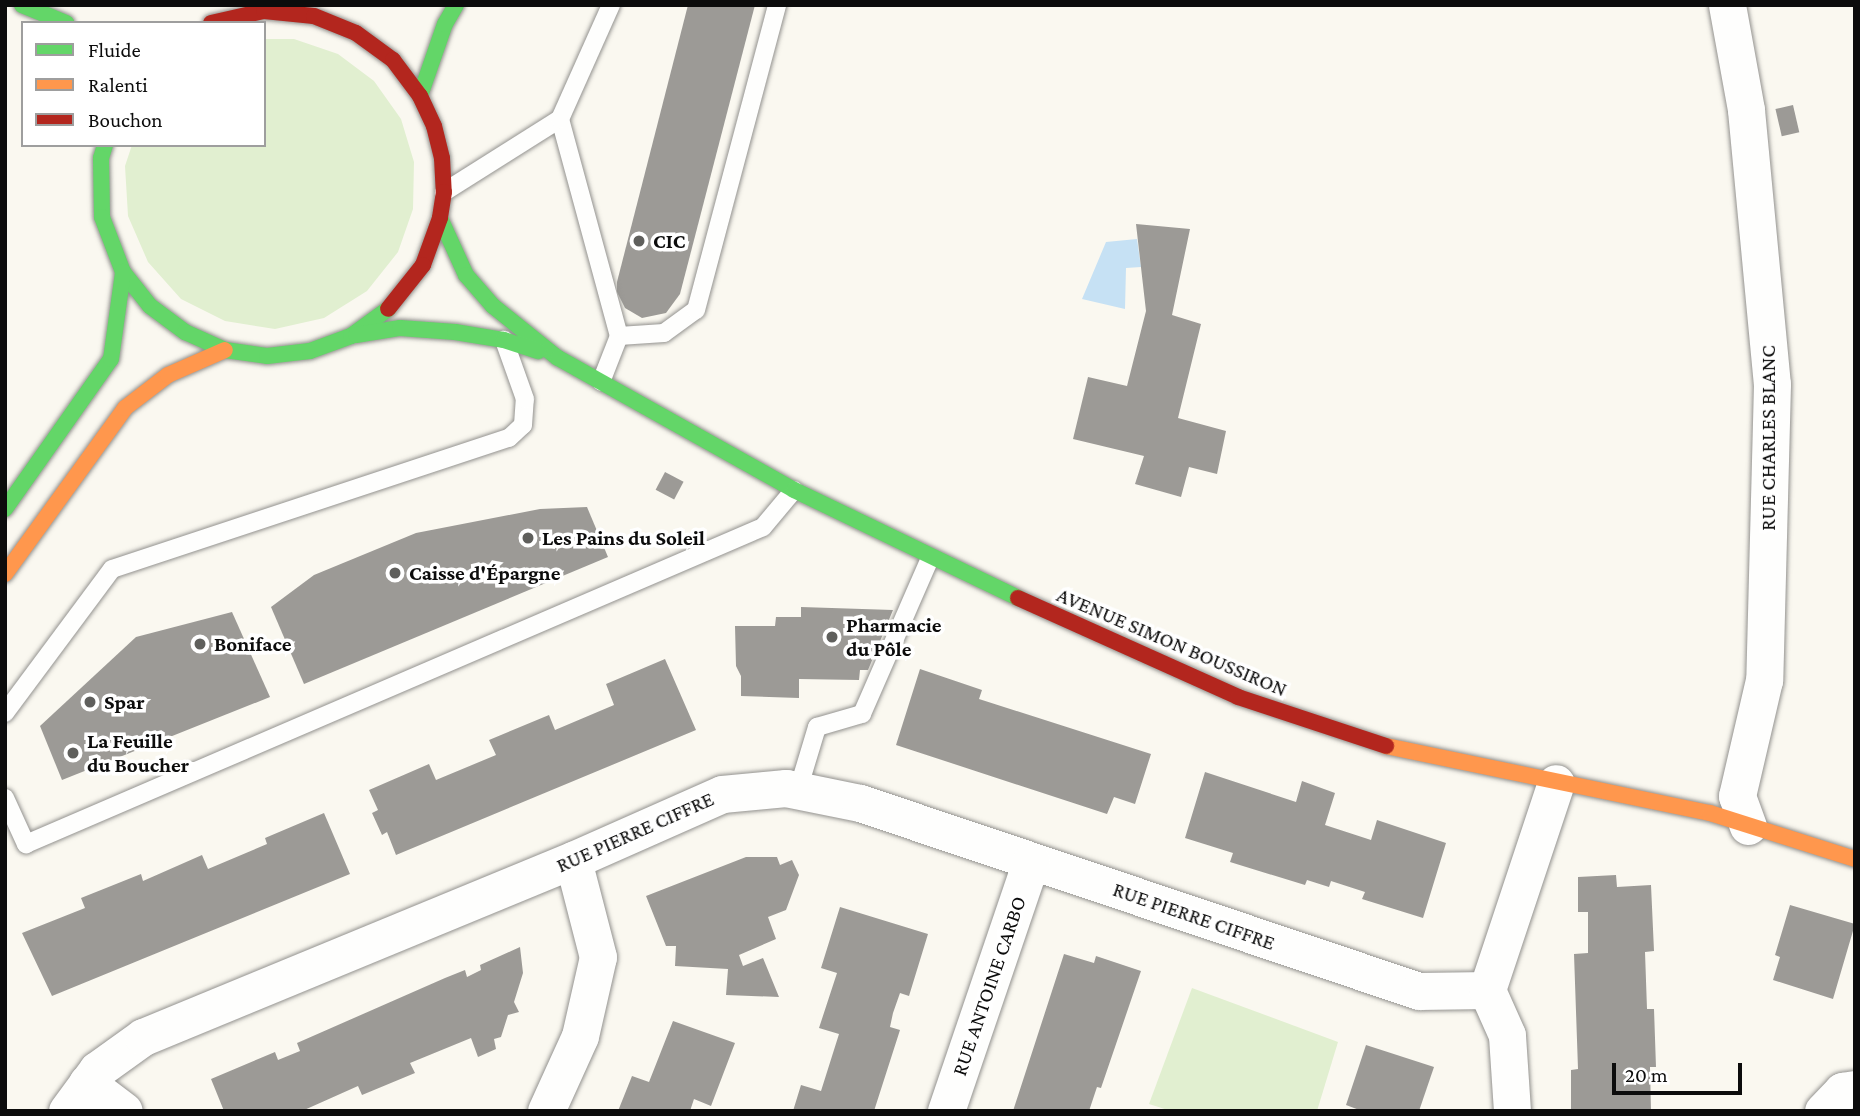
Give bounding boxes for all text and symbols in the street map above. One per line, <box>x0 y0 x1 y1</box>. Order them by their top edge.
legend <box>21 21 266 147</box>
text: Fluide <box>88 38 141 62</box>
text: Ralenti <box>88 73 148 97</box>
text: Bouchon <box>88 108 163 132</box>
place label: CIC <box>653 228 686 254</box>
marker: CIC <box>631 233 647 249</box>
street label: RUE CHARLES BLANC <box>1755 345 1781 531</box>
place label: Les Pains du Soleil <box>542 525 705 551</box>
marker: Les Pains du Soleil <box>520 530 536 546</box>
place label: Caisse d'Épargne <box>409 560 560 586</box>
marker: Caisse d'Épargne <box>387 565 403 581</box>
street label: AVENUE SIMON BOUSSIRON <box>1053 582 1291 702</box>
place label: Pharmacie du Pôle <box>846 612 942 662</box>
marker: Pharmacie du Pôle <box>824 629 840 645</box>
place label: Boniface <box>214 631 291 657</box>
marker: Boniface <box>192 636 208 652</box>
place label: Spar <box>104 689 145 715</box>
marker: Spar <box>82 694 98 710</box>
place label: La Feuille du Boucher <box>87 728 189 778</box>
marker: La Feuille du Boucher <box>65 745 81 761</box>
street label: RUE PIERRE CIFFRE <box>552 786 718 878</box>
street label: RUE PIERRE CIFFRE <box>1110 876 1278 956</box>
street label: RUE ANTOINE CARBO <box>946 893 1032 1079</box>
scale bar <box>1615 1050 1744 1094</box>
text: 20 m <box>1625 1063 1668 1087</box>

